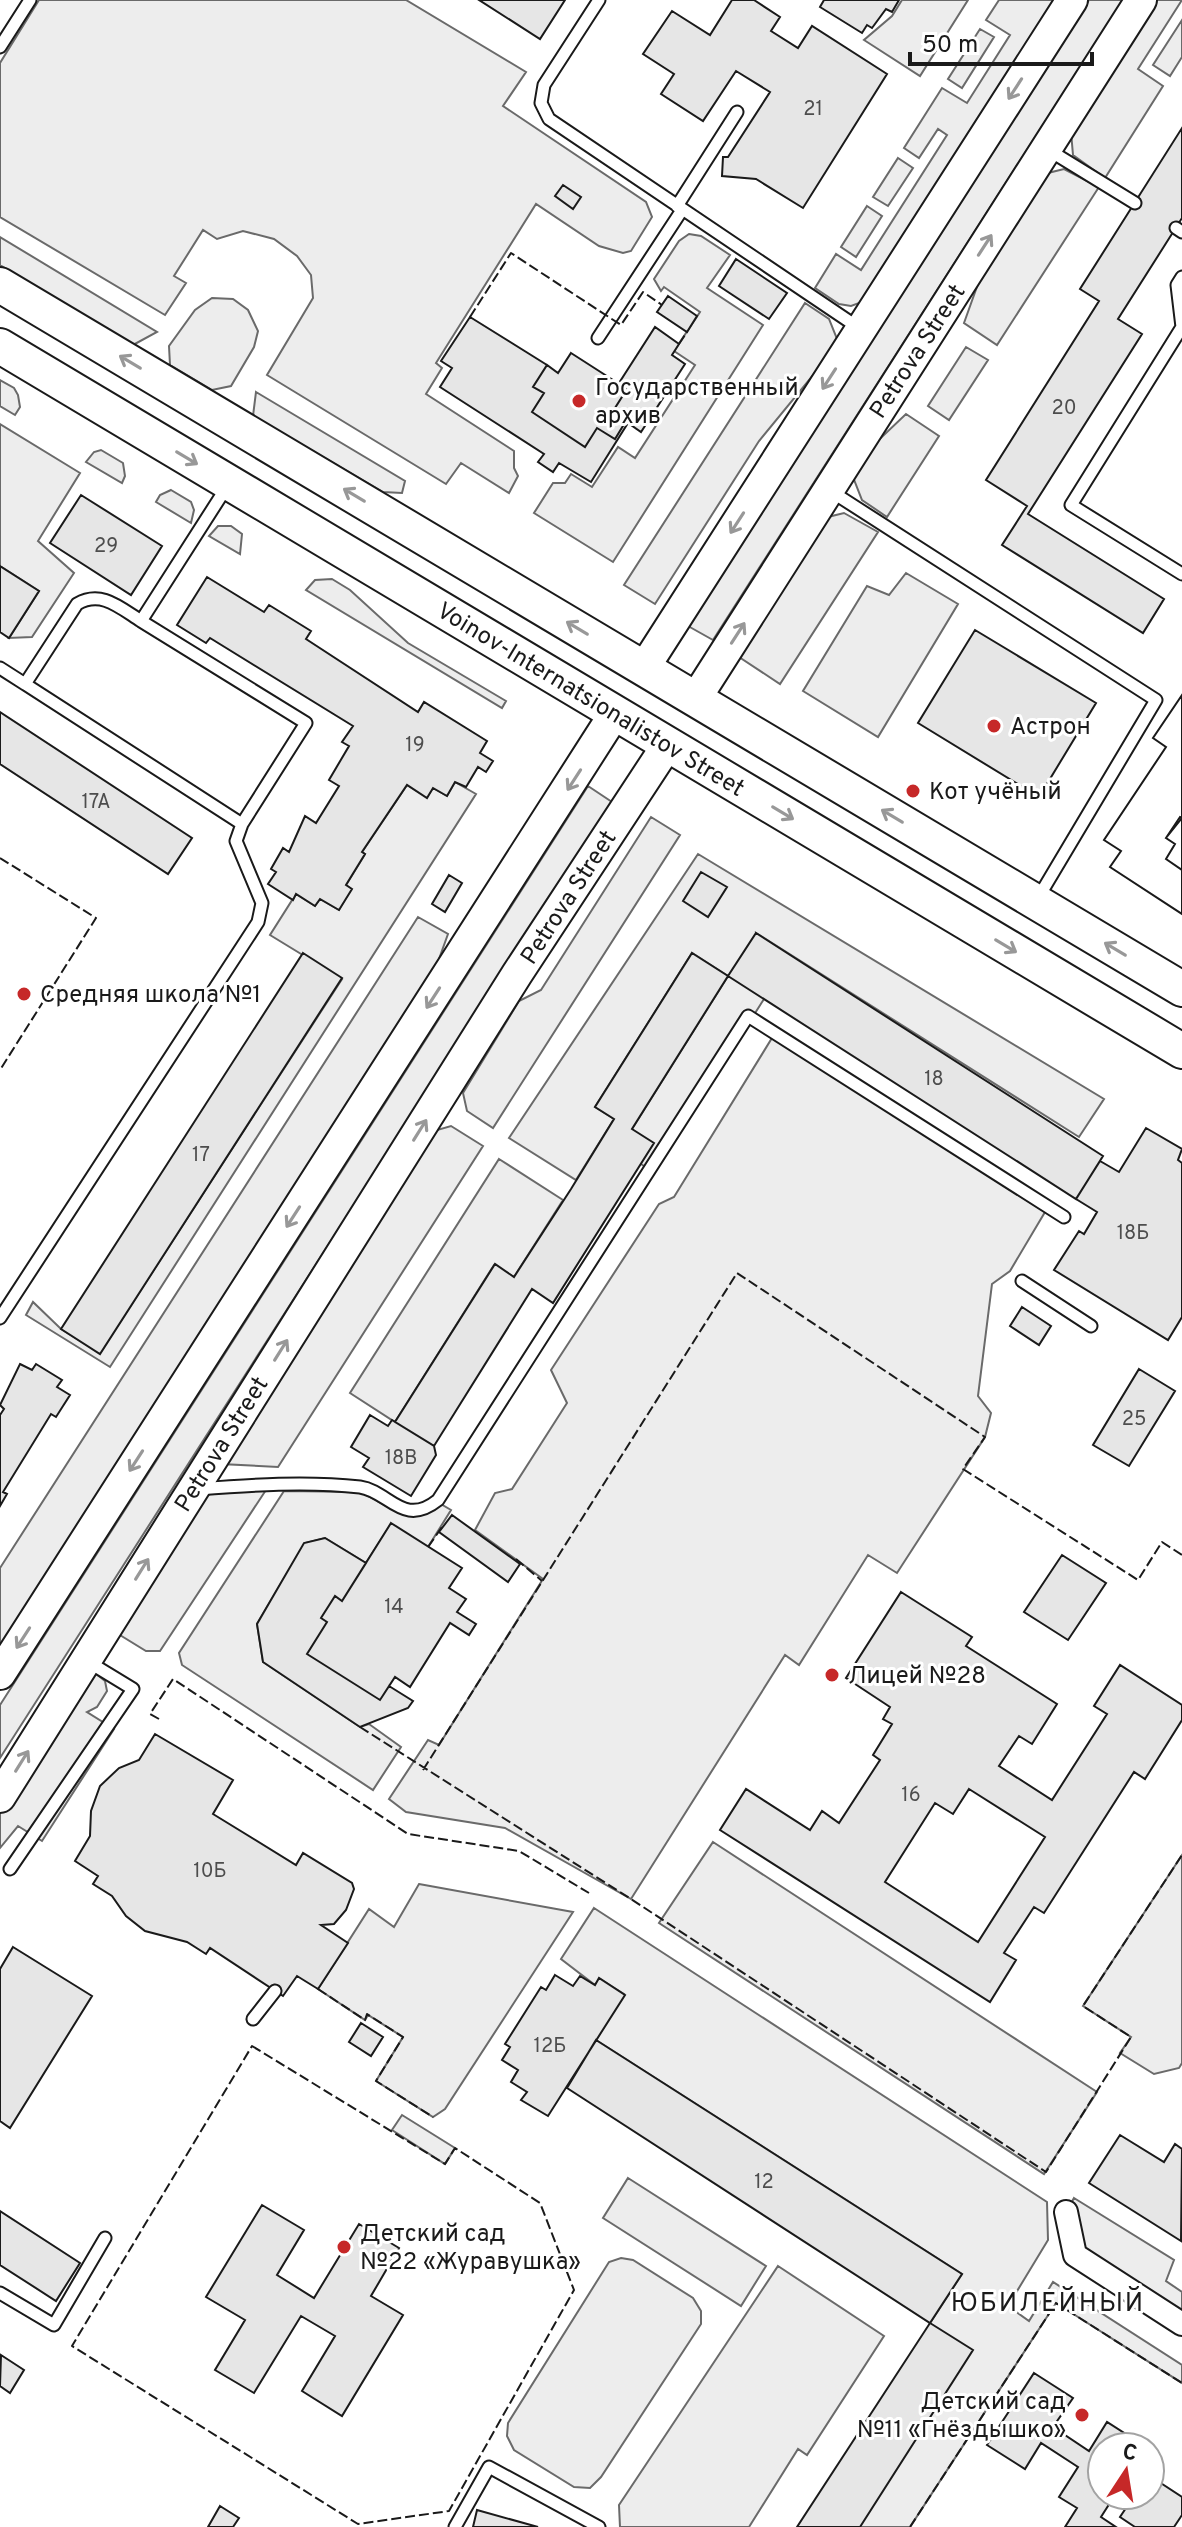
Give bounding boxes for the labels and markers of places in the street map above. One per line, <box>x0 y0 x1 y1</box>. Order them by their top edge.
place label: Государственный архив <box>595 374 799 432</box>
marker: Государственный архив <box>570 392 588 410</box>
place label: Астрон <box>1010 713 1091 743</box>
marker: Астрон <box>985 717 1003 735</box>
place label: Кот учёный <box>929 778 1062 808</box>
marker: Кот учёный <box>904 782 922 800</box>
place label: Средняя школа №1 <box>40 981 261 1011</box>
marker: Средняя школа №1 <box>15 985 33 1003</box>
place label: Лицей №28 <box>848 1662 986 1692</box>
marker: Лицей №28 <box>823 1666 841 1684</box>
place label: Детский сад №22 «Журавушка» <box>360 2220 581 2278</box>
marker: Детский сад №22 «Журавушка» <box>335 2238 353 2256</box>
place label: Детский сад №11 «Гнёздышко» <box>857 2388 1066 2446</box>
marker: Детский сад №11 «Гнёздышко» <box>1073 2406 1091 2424</box>

